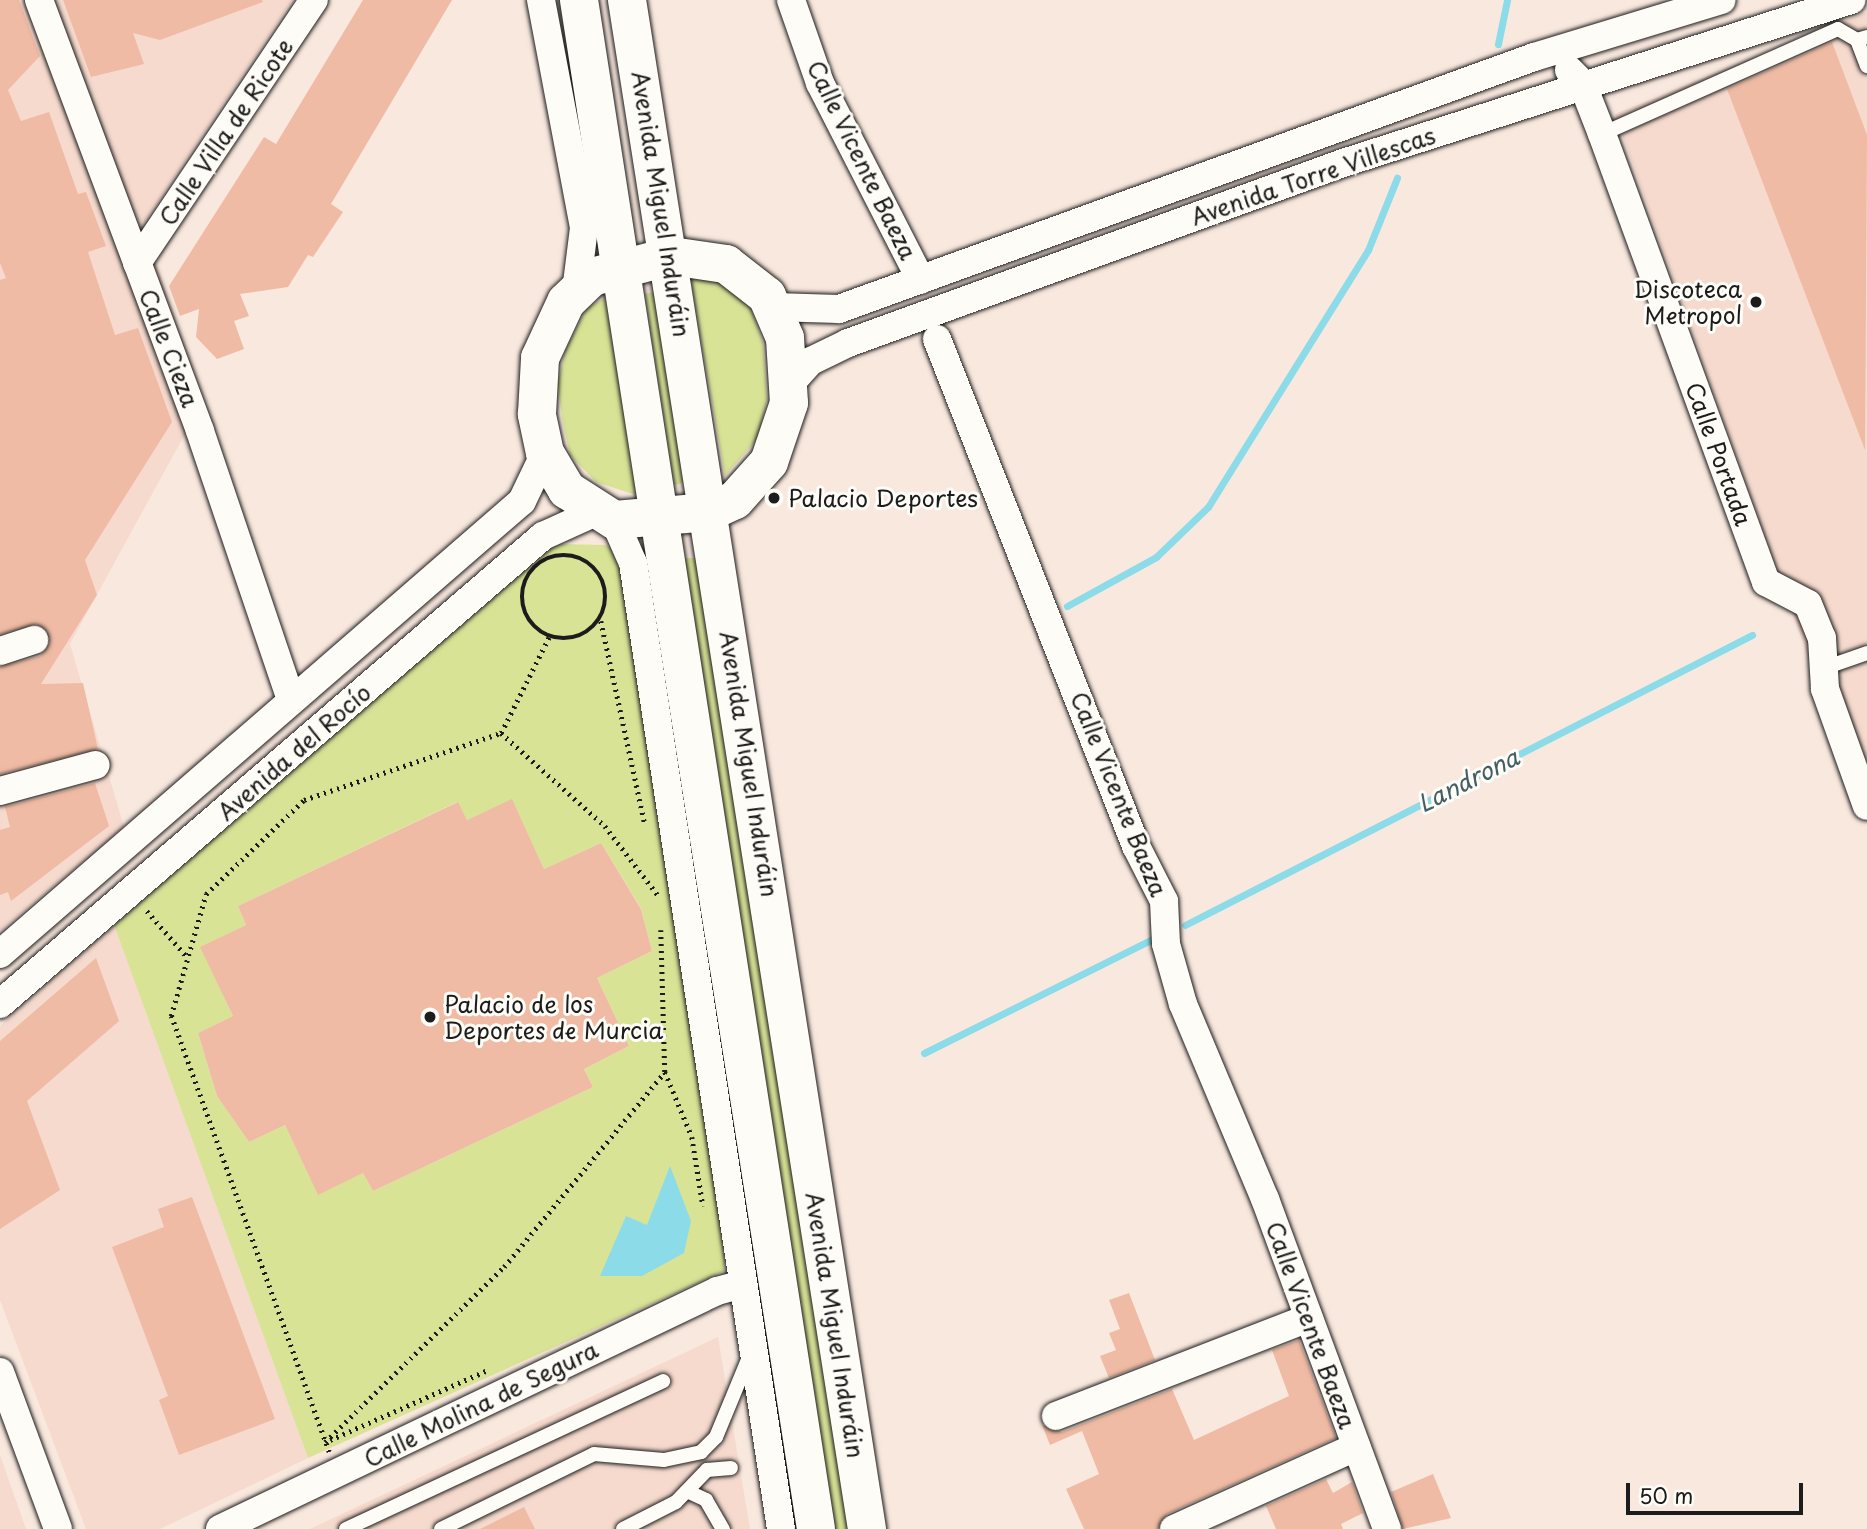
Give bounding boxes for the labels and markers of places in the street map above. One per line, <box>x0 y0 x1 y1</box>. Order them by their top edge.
place label: Discoteca Metropol <box>1634 275 1742 329</box>
marker: Discoteca Metropol <box>1748 294 1764 310</box>
place label: Palacio Deportes <box>788 484 977 512</box>
marker: Palacio Deportes <box>766 490 782 506</box>
place label: Palacio de los Deportes de Murcia <box>444 990 665 1044</box>
marker: Palacio de los Deportes de Murcia <box>422 1009 438 1025</box>

